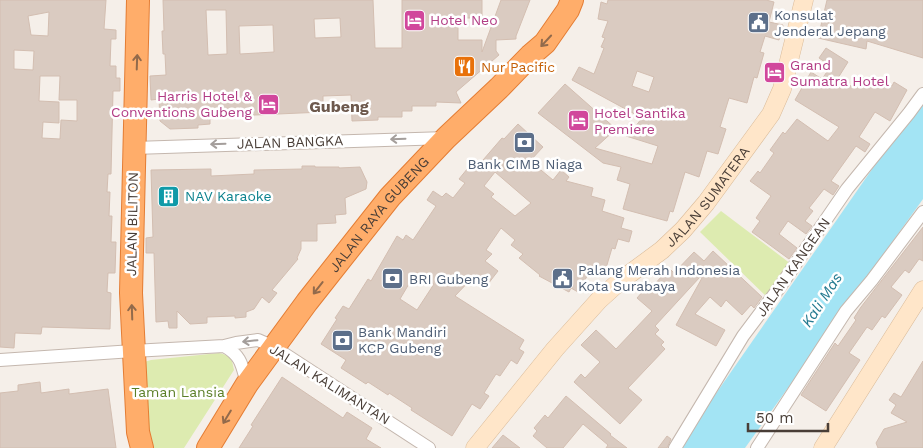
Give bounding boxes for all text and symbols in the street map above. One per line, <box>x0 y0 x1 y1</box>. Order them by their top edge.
place label: Konsulat Jenderal Jepang <box>774 7 886 39</box>
hotel icon: Hotel Neo <box>402 8 426 32</box>
public building icon: Konsulat Jenderal Jepang <box>746 11 770 35</box>
place label: Hotel Neo <box>430 12 498 28</box>
one-way arrow <box>540 34 552 47</box>
one-way arrow <box>132 55 141 71</box>
restaurant icon: Nur Pacific <box>453 55 477 79</box>
place label: Grand Sumatra Hotel <box>790 57 890 89</box>
place label: Nur Pacific <box>481 59 555 75</box>
hotel icon: Grand Sumatra Hotel <box>762 61 786 85</box>
place label: Harris Hotel & Conventions Gubeng <box>111 88 253 120</box>
hotel icon: Harris Hotel & Conventions Gubeng <box>256 92 280 116</box>
district label: Gubeng <box>309 97 369 116</box>
place label: Hotel Santika Premiere <box>594 105 686 137</box>
hotel icon: Hotel Santika Premiere <box>566 109 590 133</box>
bank icon: Bank CIMB Niaga <box>513 130 537 154</box>
street label: JALAN BANGKA <box>236 132 344 152</box>
one-way arrow <box>390 134 406 144</box>
one-way arrow <box>210 140 226 149</box>
street label: JALAN SUMATERA <box>662 143 753 250</box>
street label: JALAN RAYA GUBENG <box>326 153 432 275</box>
place label: Bank CIMB Niaga <box>467 156 583 172</box>
street label: JALAN BILITON <box>123 172 141 276</box>
building icon: NAV Karaoke <box>157 184 181 208</box>
place label: NAV Karaoke <box>185 188 272 204</box>
street label: JALAN KANGEAN <box>753 215 833 319</box>
place label: Palang Merah Indonesia Kota Surabaya <box>578 262 740 294</box>
public building icon: Palang Merah Indonesia Kota Surabaya <box>550 266 574 290</box>
bank icon: BRI Gubeng <box>381 267 405 291</box>
water label: Kali Mas <box>798 269 846 330</box>
place label: BRI Gubeng <box>409 271 489 287</box>
one-way arrow <box>312 281 323 294</box>
one-way arrow <box>127 305 136 321</box>
place label: Bank Mandiri KCP Gubeng <box>358 324 447 356</box>
bank icon: Bank Mandiri KCP Gubeng <box>330 328 354 352</box>
one-way arrow <box>242 337 258 346</box>
street label: JALAN KALIMANTAN <box>267 340 393 428</box>
park label: Taman Lansia <box>131 384 225 400</box>
scale bar <box>748 400 828 432</box>
one-way arrow <box>222 409 232 423</box>
text: 50 m <box>756 409 793 427</box>

